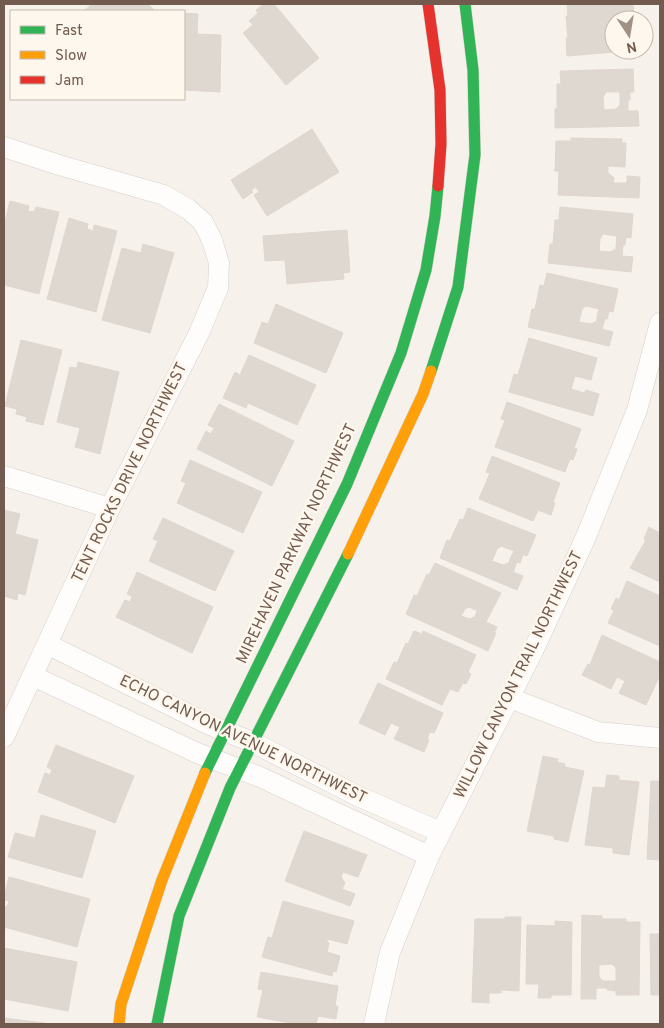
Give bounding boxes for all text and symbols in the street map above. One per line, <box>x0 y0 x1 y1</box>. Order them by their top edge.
legend <box>10 10 185 100</box>
north arrow <box>604 10 654 60</box>
text: Fast <box>55 22 83 41</box>
text: N <box>625 37 638 56</box>
text: Slow <box>55 47 87 66</box>
text: Jam <box>55 72 84 91</box>
street label: TENT ROCKS DRIVE NORTHWEST <box>68 360 192 586</box>
street label: MIREHAVEN PARKWAY NORTHWEST <box>232 421 362 667</box>
street label: WILLOW CANYON TRAIL NORTHWEST <box>450 548 588 802</box>
street label: ECHO CANYON AVENUE NORTHWEST <box>116 671 370 809</box>

